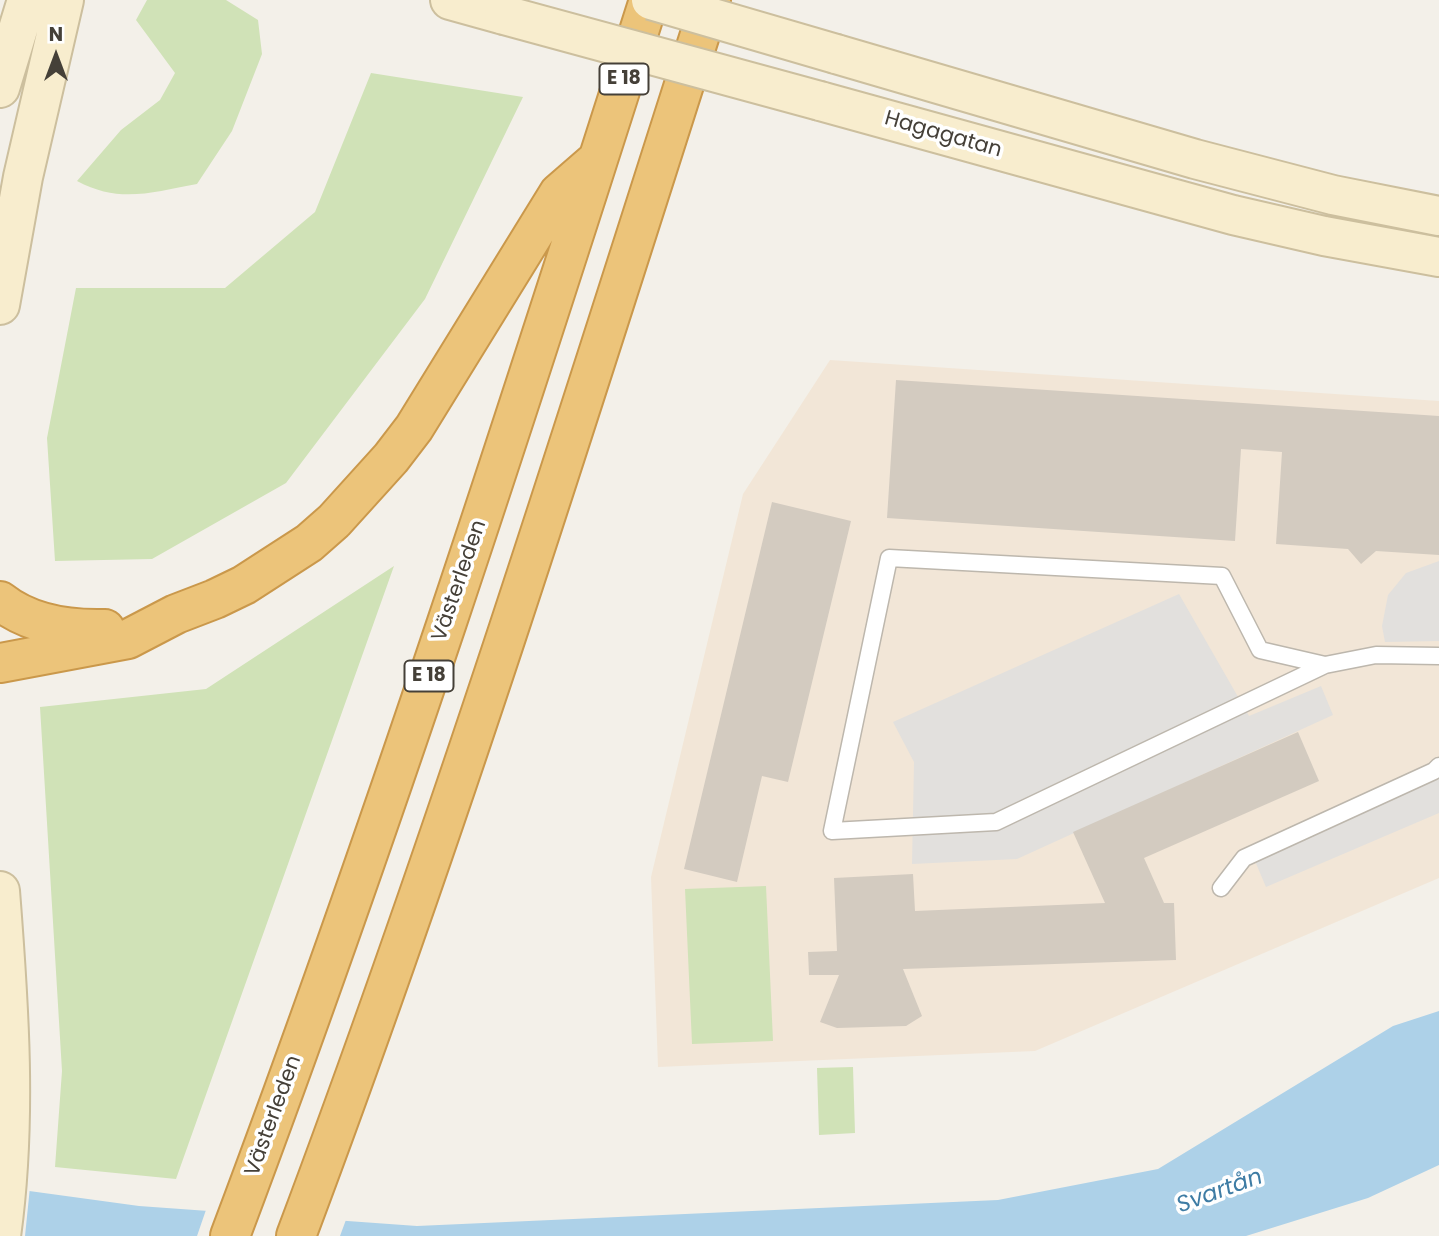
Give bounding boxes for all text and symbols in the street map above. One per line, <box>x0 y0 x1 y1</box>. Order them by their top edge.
north arrow <box>21 21 91 91</box>
text: N <box>49 21 63 48</box>
road number: E 18 <box>600 64 648 94</box>
street label: Hagagatan <box>881 106 1005 164</box>
street label: Västerleden <box>427 517 493 645</box>
road number: E 18 <box>404 660 453 692</box>
street label: Västerleden <box>240 1052 308 1180</box>
water label: Svartån <box>1173 1164 1267 1220</box>

